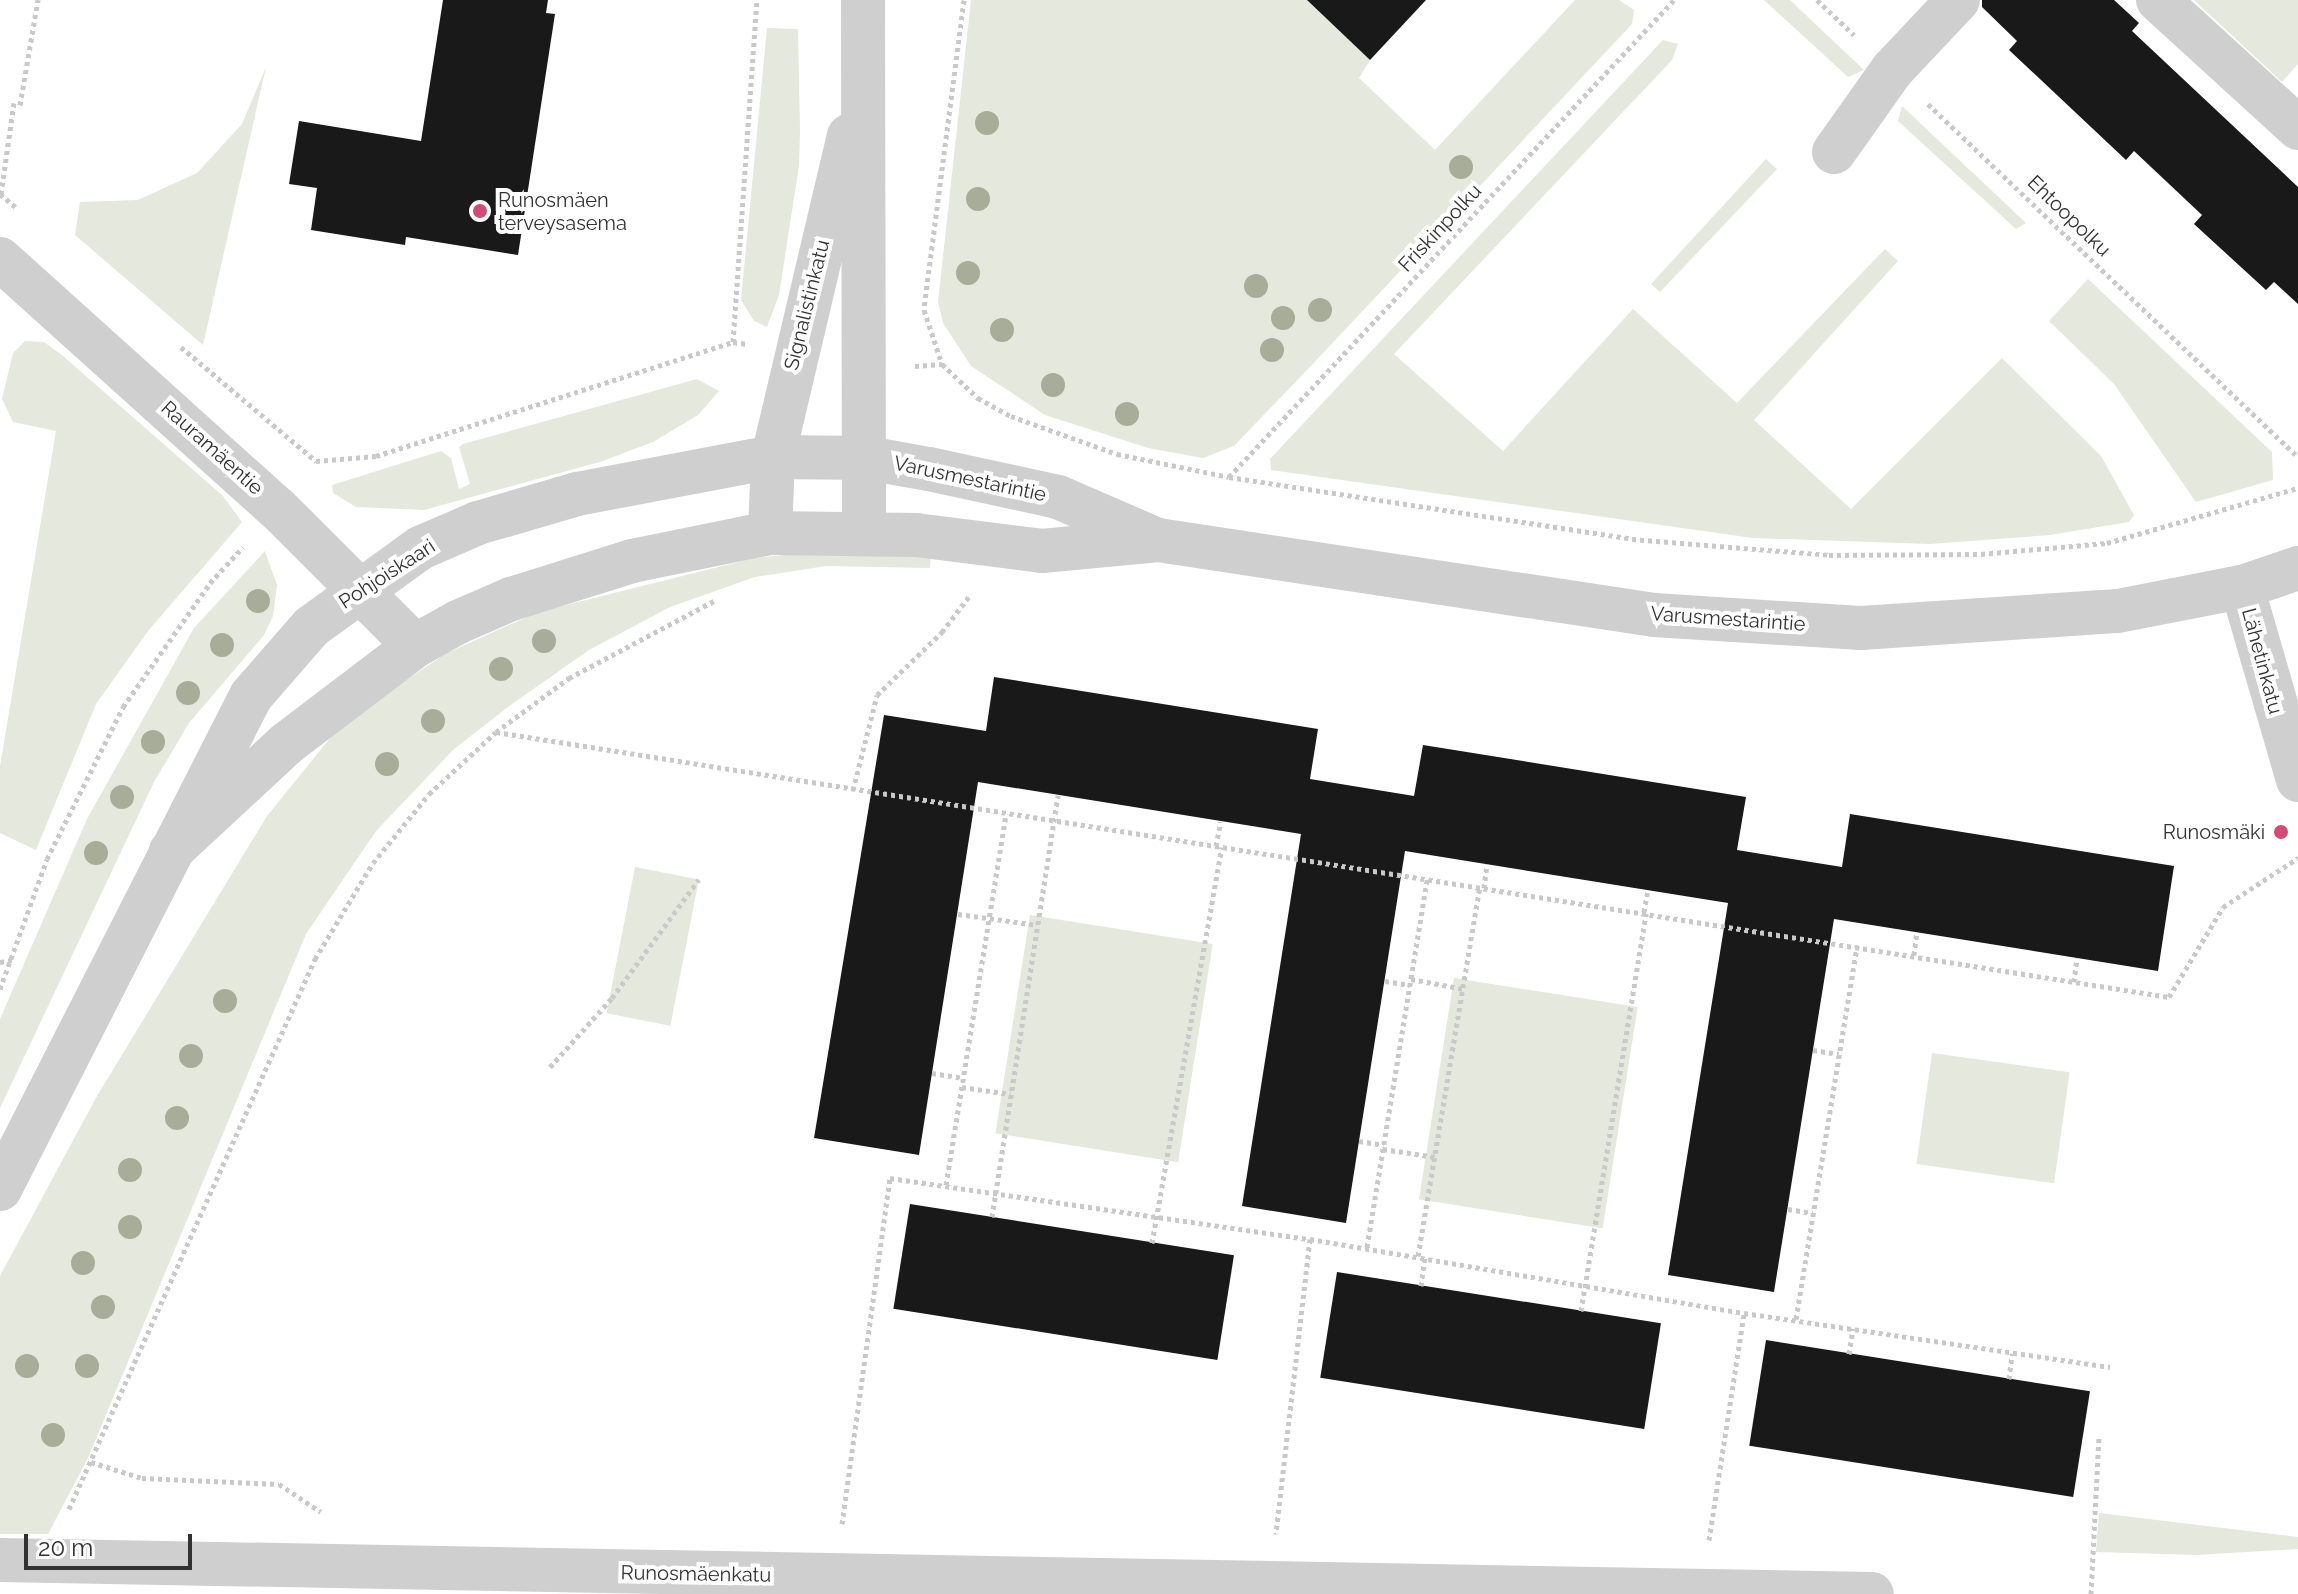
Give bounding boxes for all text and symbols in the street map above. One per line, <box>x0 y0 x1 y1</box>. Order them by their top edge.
street label: Ehtoopolku <box>2022 170 2116 262</box>
street label: Friskinpolku <box>1393 179 1487 277</box>
place label: Runosmäen terveysasema <box>498 188 627 235</box>
marker: Runosmäen terveysasema <box>469 200 491 222</box>
street label: Signalistinkatu <box>779 237 835 373</box>
street label: Rauramäentie <box>156 396 268 500</box>
street label: Varusmestarintie <box>892 451 1048 507</box>
street label: Pohjoiskaari <box>334 534 440 614</box>
street label: Varusmestarintie <box>1650 602 1806 636</box>
street label: Lähetinkatu <box>2236 605 2288 717</box>
place label: Runosmäki <box>2163 820 2265 844</box>
marker: Runosmäki <box>2272 823 2290 841</box>
scale bar <box>28 1518 196 1568</box>
text: 20 m <box>38 1533 93 1562</box>
street label: Runosmäenkatu <box>620 1561 772 1587</box>

